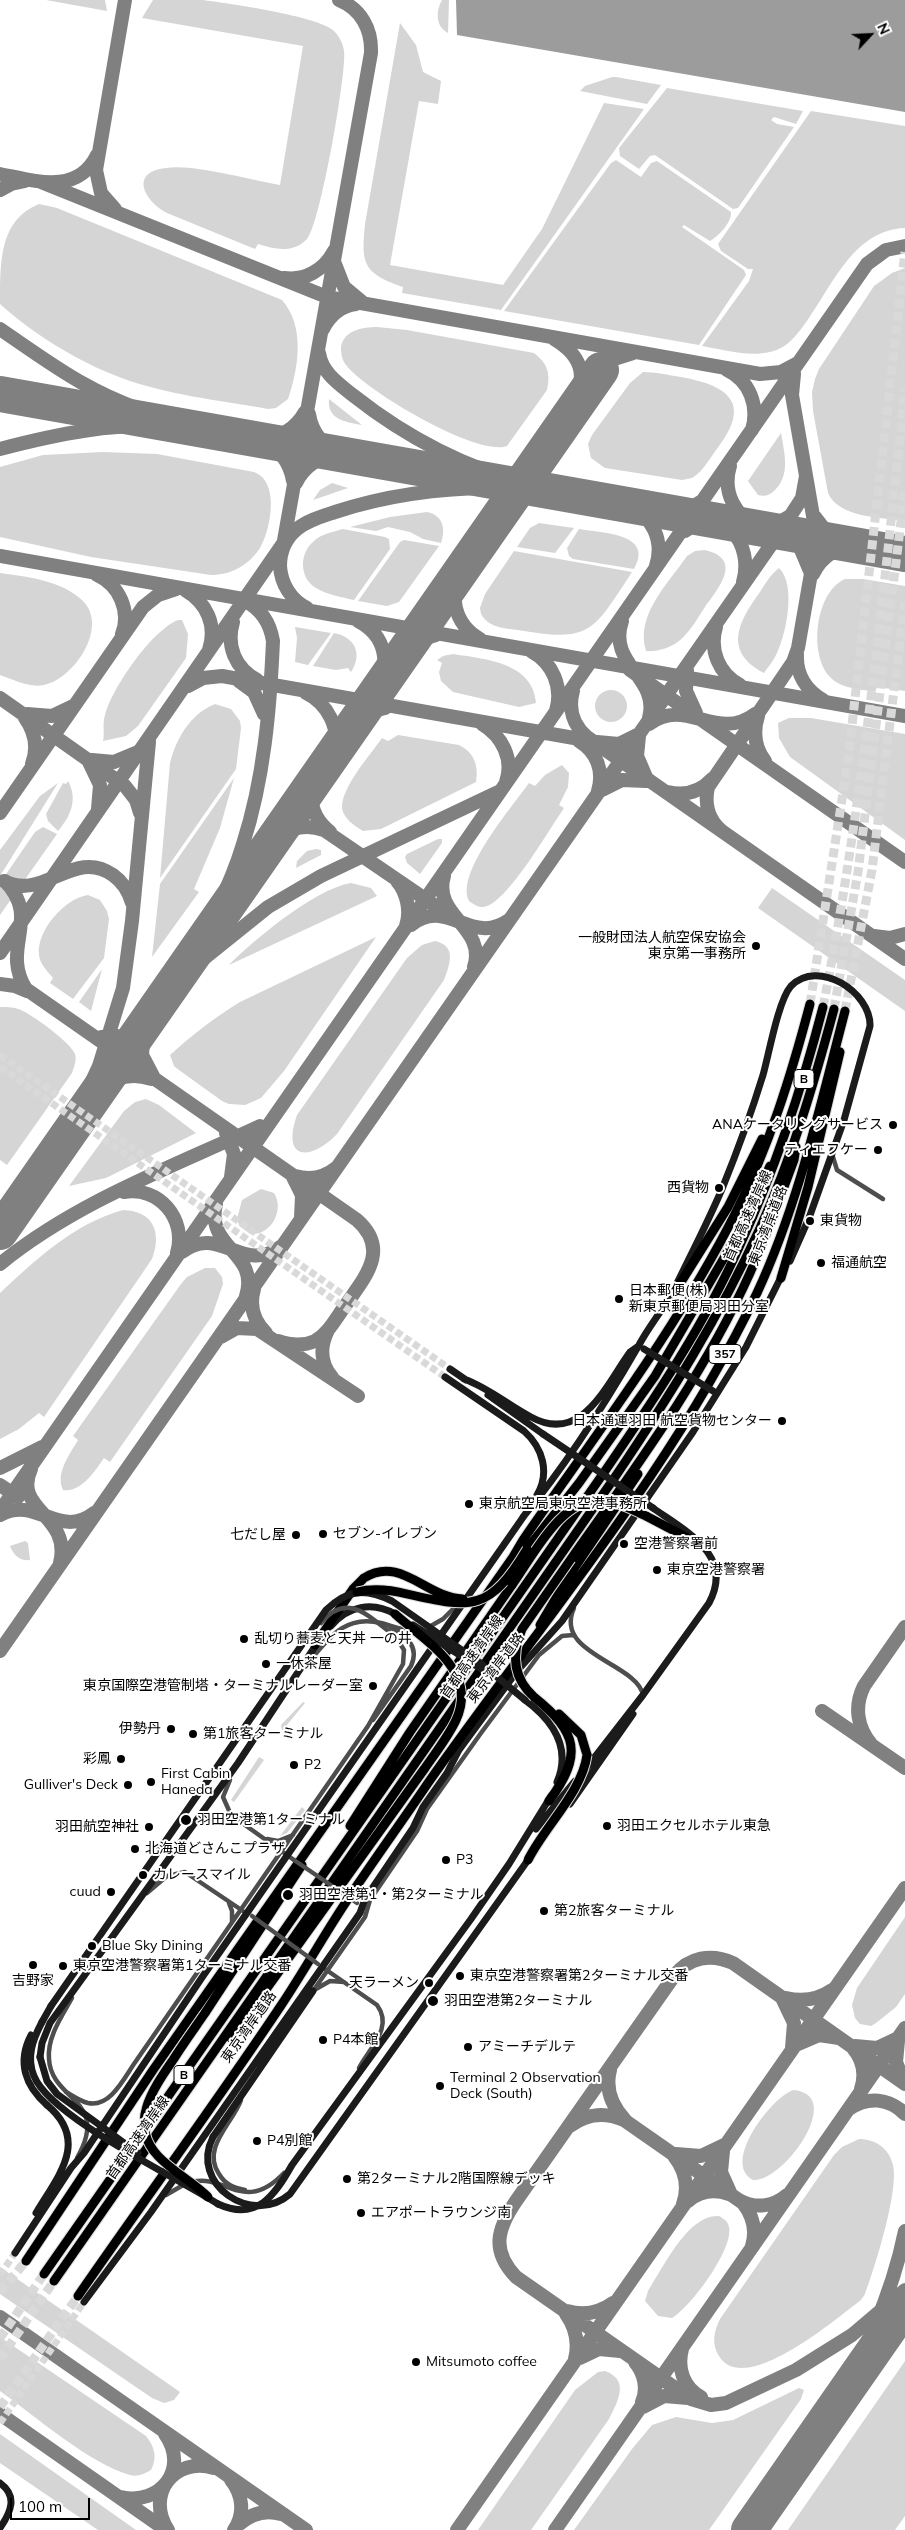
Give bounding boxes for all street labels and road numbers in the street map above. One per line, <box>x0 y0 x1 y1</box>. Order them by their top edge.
road number: B <box>794 1070 814 1088</box>
street label: 首都高速湾岸線 <box>720 1168 776 1264</box>
street label: 東京湾岸道路 <box>745 1184 791 1268</box>
road number: 357 <box>709 1345 741 1364</box>
street label: 首都高速湾岸線 <box>437 1612 507 1702</box>
street label: 東京湾岸道路 <box>464 1629 528 1707</box>
street label: 東京湾岸道路 <box>218 1988 280 2066</box>
road number: B <box>174 2066 194 2084</box>
street label: 首都高速湾岸線 <box>103 2093 173 2183</box>

